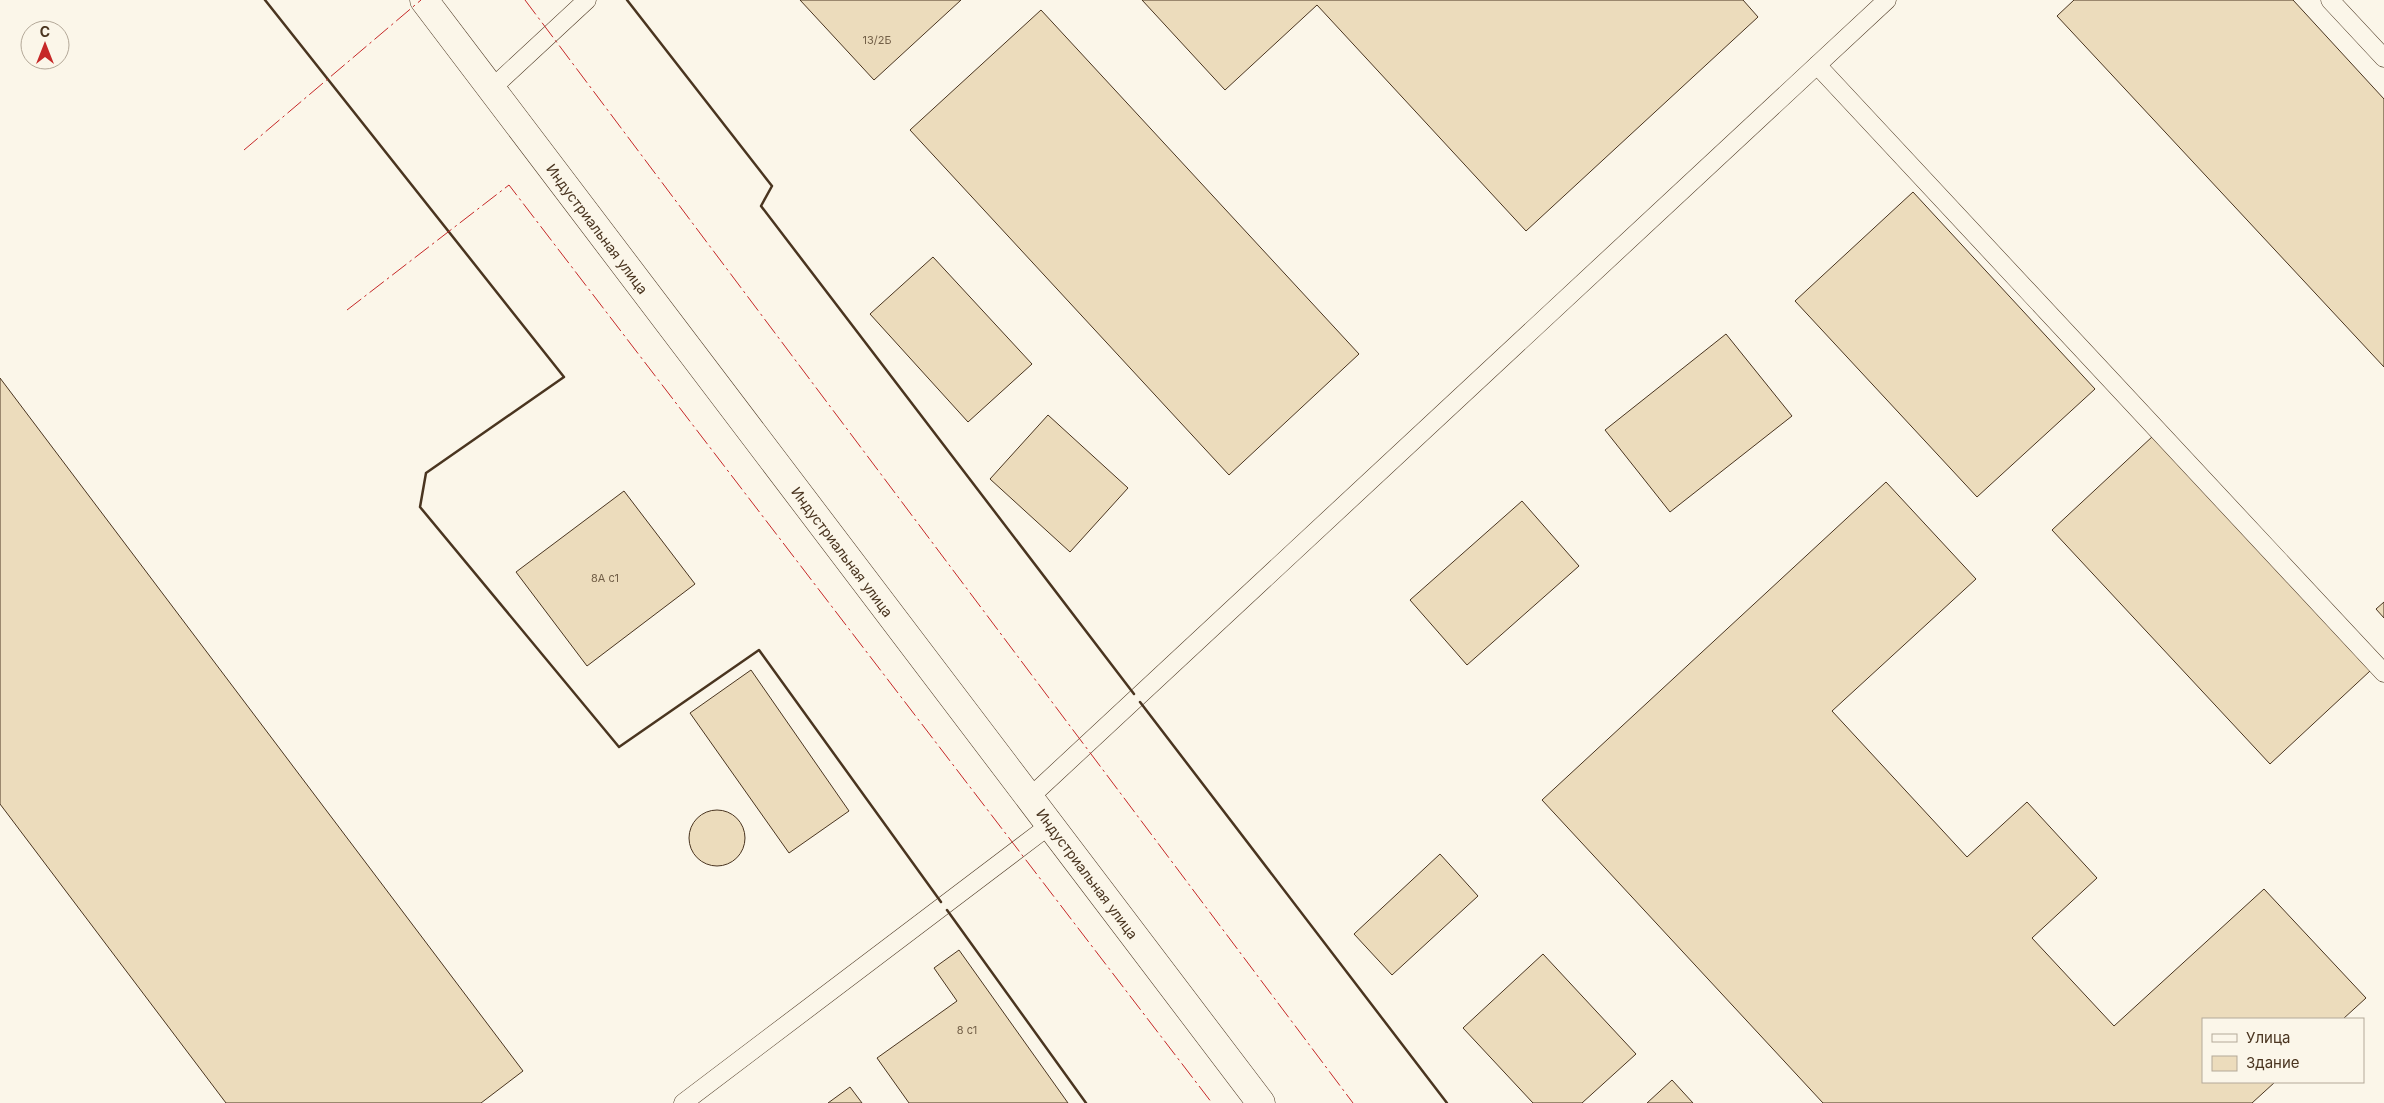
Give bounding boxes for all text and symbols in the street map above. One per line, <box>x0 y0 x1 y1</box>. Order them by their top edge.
north arrow <box>20 20 70 70</box>
text: С <box>40 23 50 40</box>
house number: 13/2Б <box>862 33 892 47</box>
street label: Индустриальная улица <box>543 160 652 297</box>
street label: Индустриальная улица <box>788 483 897 620</box>
house number: 8А с1 <box>591 571 619 585</box>
street label: Индустриальная улица <box>1033 805 1142 942</box>
legend <box>2202 1018 2364 1083</box>
house number: 8 с1 <box>957 1023 977 1037</box>
text: Улица <box>2246 1028 2290 1047</box>
text: Здание <box>2246 1053 2300 1072</box>

